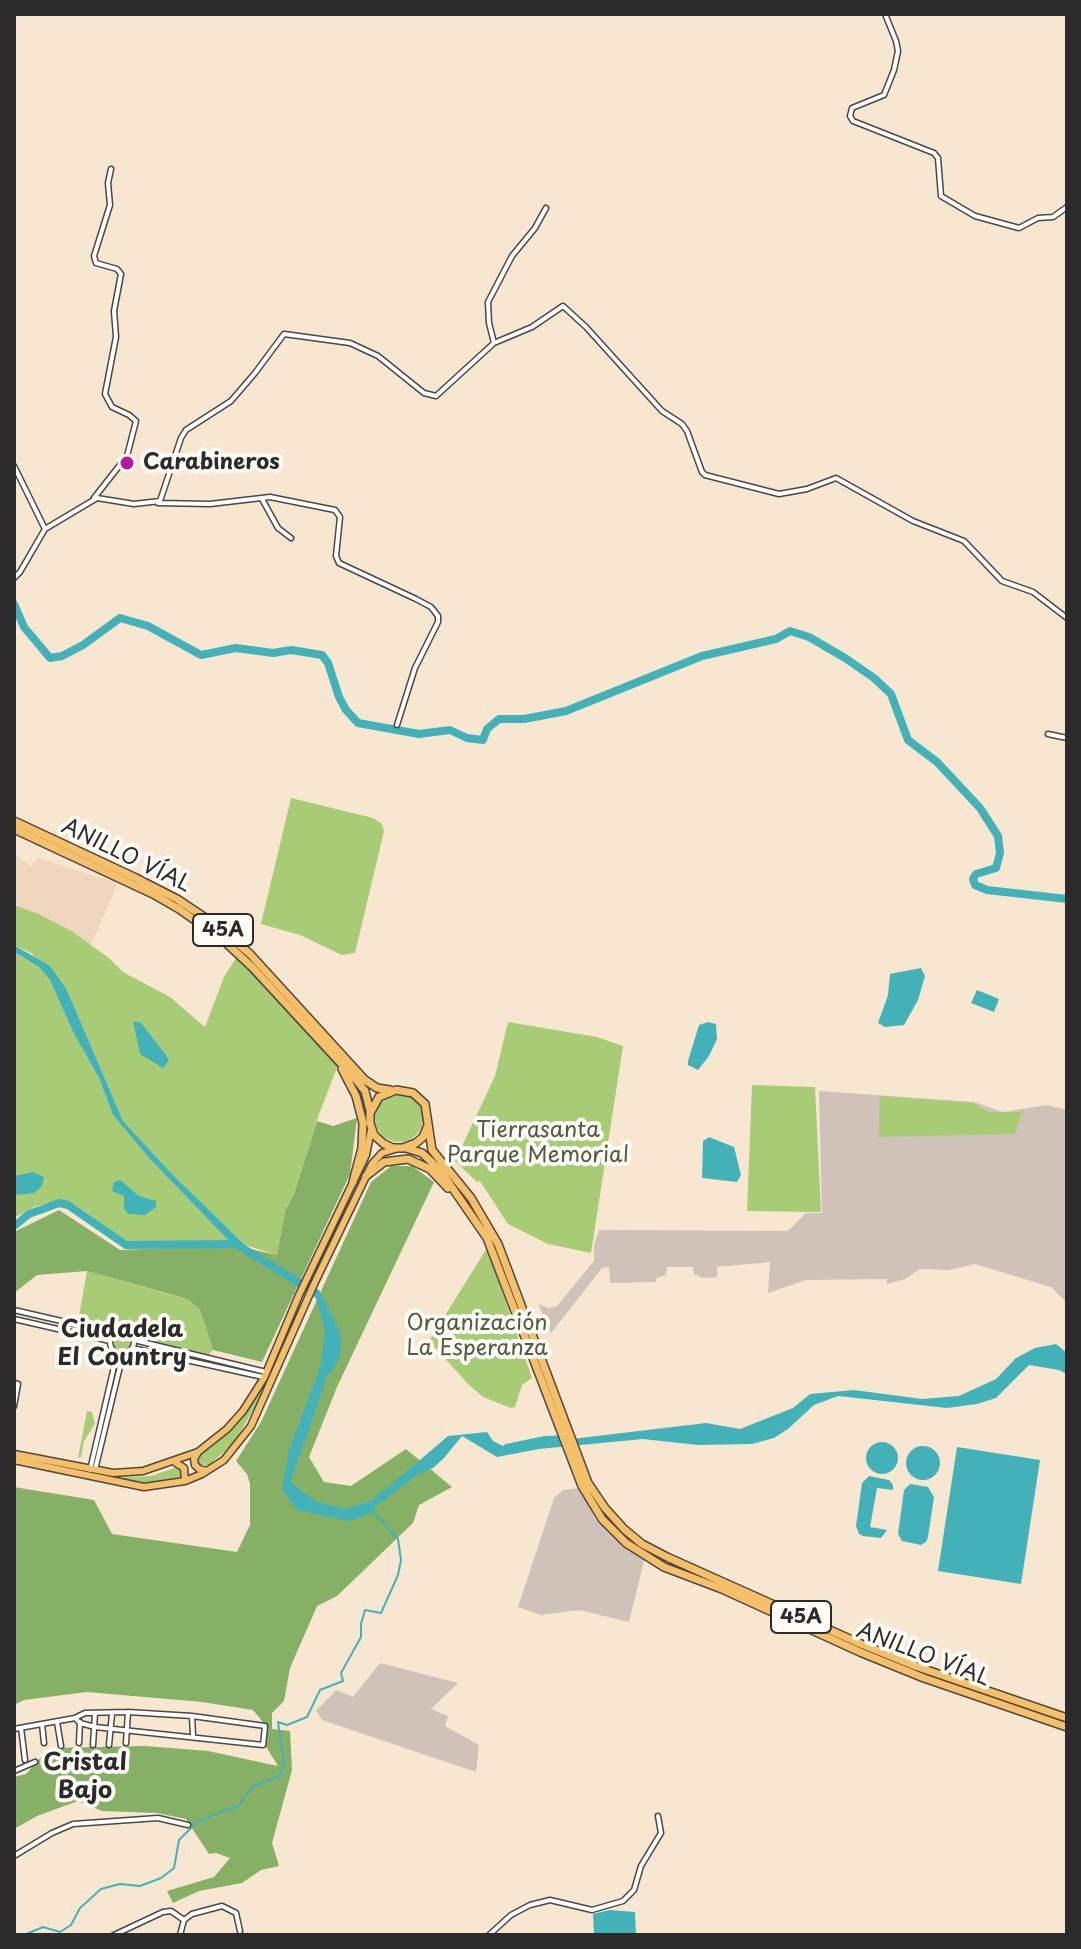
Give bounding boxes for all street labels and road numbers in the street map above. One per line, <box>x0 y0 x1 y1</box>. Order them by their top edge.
street label: ANILLO VÍAL <box>57 813 195 899</box>
road number: 45A <box>193 914 253 946</box>
road number: 45A <box>771 1601 831 1633</box>
street label: ANILLO VÍAL <box>853 1618 993 1692</box>

